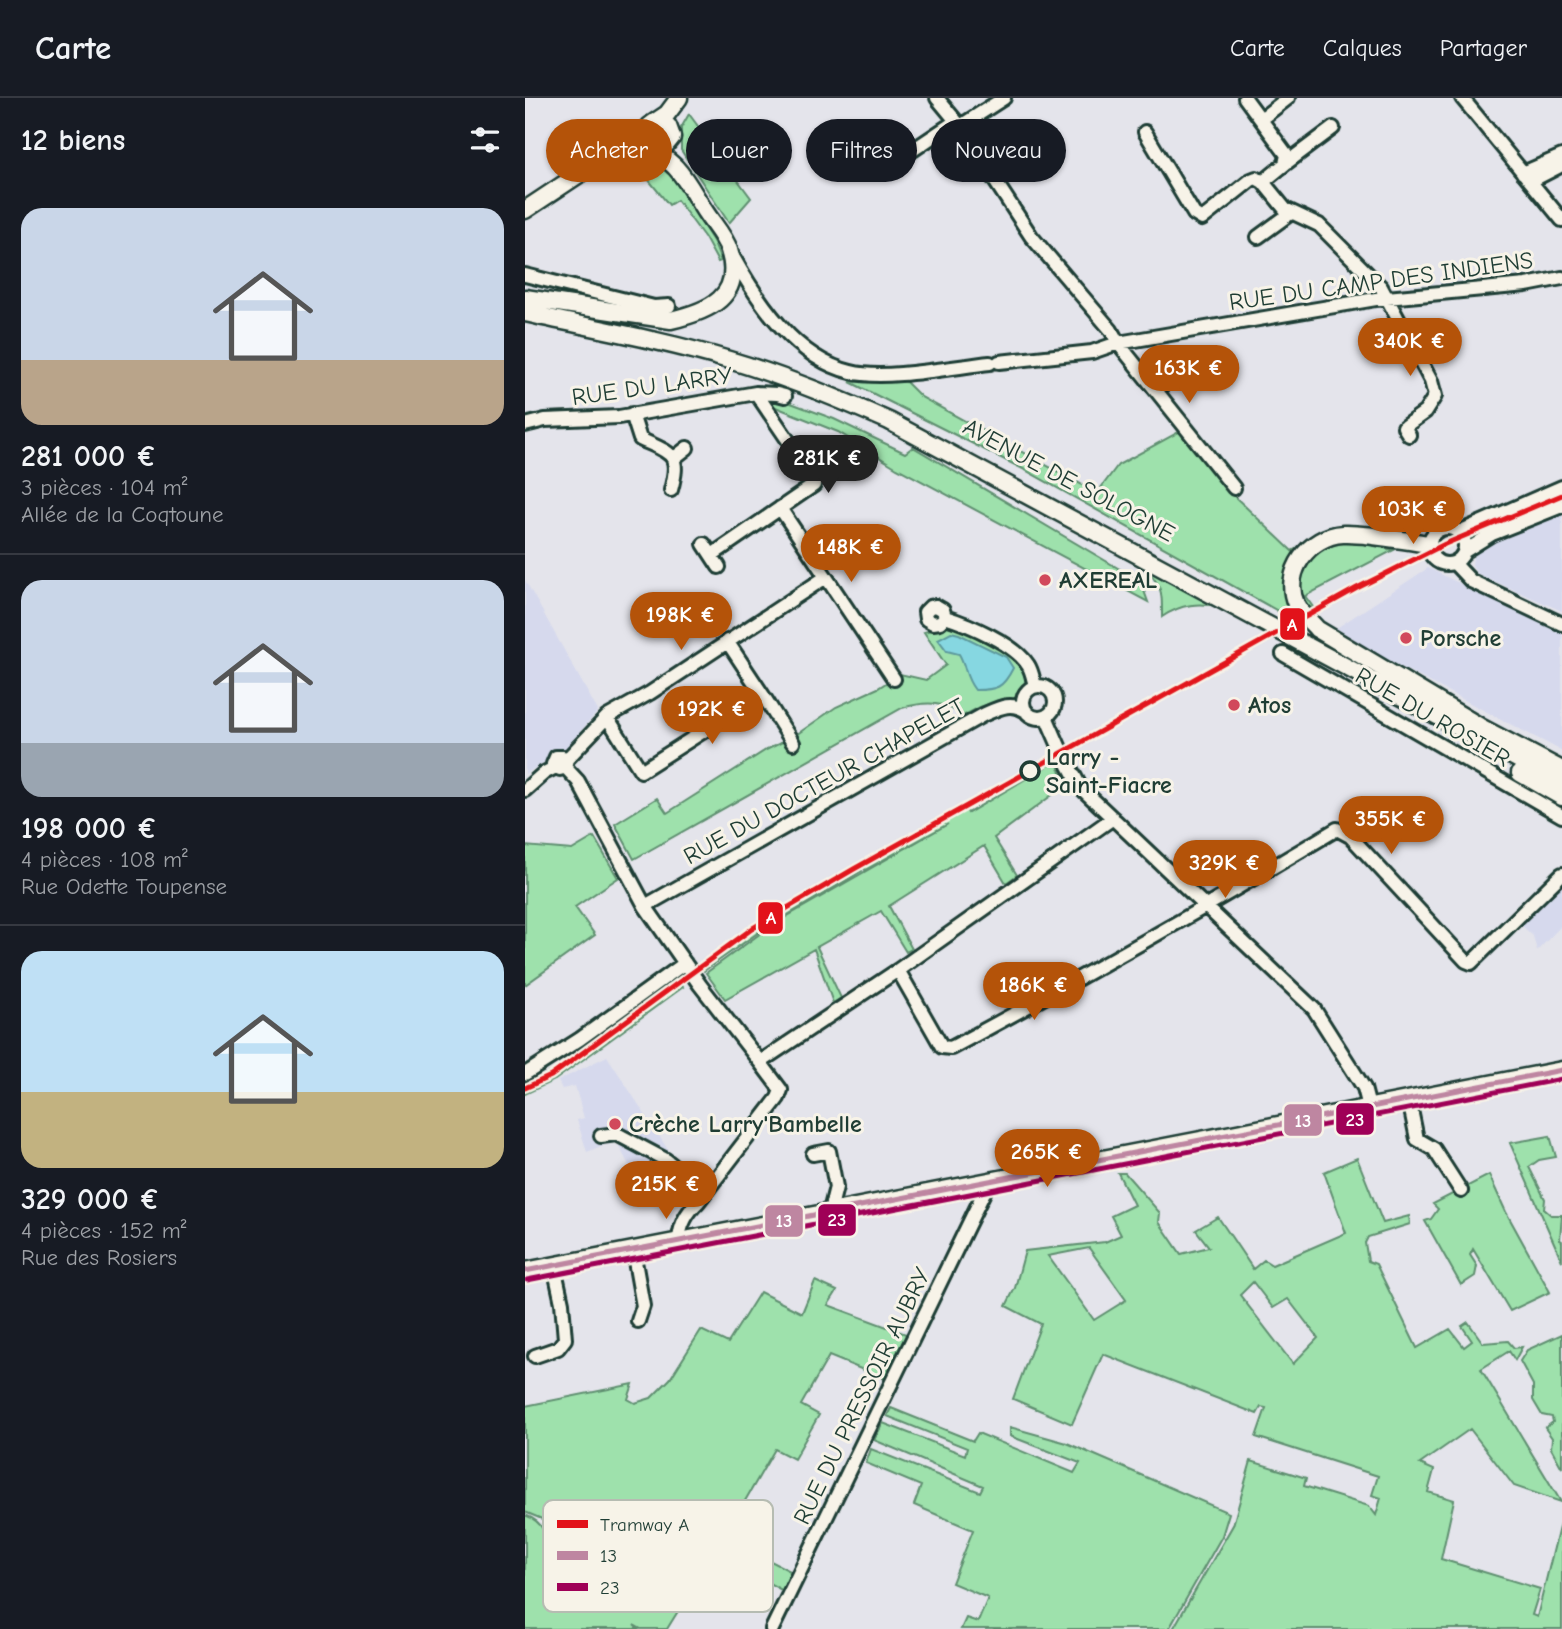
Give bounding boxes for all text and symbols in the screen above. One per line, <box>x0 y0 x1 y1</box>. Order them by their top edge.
text: Carte <box>35 29 111 67</box>
text: Carte <box>1230 34 1285 62</box>
text: Calques <box>1323 34 1402 62</box>
text: Partager <box>1440 34 1527 62</box>
chip: Acheter <box>546 119 672 182</box>
chip: Louer <box>686 119 792 182</box>
chip: Filtres <box>806 119 917 182</box>
chip: Nouveau <box>931 119 1066 182</box>
icon: filters <box>466 121 504 159</box>
text: 12 biens <box>21 123 125 158</box>
street label: RUE DU CAMP DES INDIENS <box>1227 246 1535 316</box>
icon: home <box>200 253 326 379</box>
pin: 340K € <box>1353 318 1467 378</box>
text: 340K € <box>1374 327 1446 354</box>
pin: 163K € <box>1132 345 1246 405</box>
text: 163K € <box>1154 354 1224 381</box>
street label: RUE DU LARRY <box>570 361 735 411</box>
street label: AVENUE DE SOLOGNE <box>958 412 1180 548</box>
pin: 281K € <box>771 436 885 495</box>
text: 281 000 € <box>21 439 157 474</box>
text: 281K € <box>793 444 863 471</box>
text: 3 pièces · 104 m² <box>21 474 188 501</box>
pin: 103K € <box>1356 486 1470 546</box>
text: 103K € <box>1378 495 1448 522</box>
text: Allée de la Coqtoune <box>21 501 223 528</box>
pin: 148K € <box>794 524 908 584</box>
text: 148K € <box>817 533 885 560</box>
place label: AXEREAL <box>1059 566 1157 594</box>
marker: AXEREAL <box>1037 572 1053 588</box>
pin: 198K € <box>624 592 738 652</box>
text: 198K € <box>646 601 716 628</box>
line badge: A <box>1279 607 1306 641</box>
text: A <box>1287 614 1298 636</box>
place label: Porsche <box>1420 624 1502 652</box>
icon: home <box>200 625 326 751</box>
marker: Porsche <box>1398 630 1414 646</box>
street label: RUE DU ROSIER <box>1351 661 1515 773</box>
pin: 192K € <box>655 686 769 746</box>
place label: Atos <box>1248 691 1291 719</box>
street label: RUE DU DOCTEUR CHAPELET <box>679 692 970 870</box>
text: 192K € <box>677 695 747 722</box>
marker: Atos <box>1226 697 1242 713</box>
place label: Larry - Saint-Fiacre <box>1046 743 1172 799</box>
marker: Larry - Saint-Fiacre <box>1020 761 1040 781</box>
pin: 355K € <box>1334 796 1448 856</box>
text: 355K € <box>1355 805 1427 832</box>
text: 198 000 € <box>21 811 157 846</box>
pin: 329K € <box>1168 840 1282 900</box>
text: 4 pièces · 108 m² <box>21 846 188 873</box>
text: 329K € <box>1189 849 1261 876</box>
text: Rue Odette Toupense <box>21 873 227 900</box>
line badge: A <box>757 901 784 935</box>
text: A <box>766 907 777 929</box>
pin: 186K € <box>977 962 1091 1022</box>
text: 186K € <box>999 971 1069 998</box>
icon: home <box>200 996 326 1122</box>
line badge: 23 <box>1335 1102 1375 1136</box>
line badge: 13 <box>1283 1103 1323 1137</box>
text: 23 <box>1346 1109 1364 1131</box>
place label: Crèche Larry'Bambelle <box>629 1110 862 1138</box>
text: 13 <box>1295 1110 1311 1132</box>
marker: Crèche Larry'Bambelle <box>607 1116 623 1132</box>
pin: 265K € <box>990 1130 1104 1189</box>
text: 265K € <box>1011 1138 1083 1165</box>
pin: 215K € <box>609 1162 723 1221</box>
text: 215K € <box>631 1170 701 1197</box>
text: 329 000 € <box>21 1182 160 1217</box>
line badge: 23 <box>817 1203 857 1237</box>
line badge: 13 <box>764 1204 804 1238</box>
text: 23 <box>828 1209 846 1231</box>
text: 13 <box>776 1210 792 1232</box>
text: 4 pièces · 152 m² <box>21 1217 186 1244</box>
text: Rue des Rosiers <box>21 1244 177 1271</box>
street label: RUE DU PRESSOIR AUBRY <box>788 1262 937 1529</box>
legend <box>543 1500 773 1612</box>
text: Tramway A <box>600 1514 689 1536</box>
text: 13 <box>600 1545 617 1567</box>
text: 23 <box>600 1577 620 1599</box>

